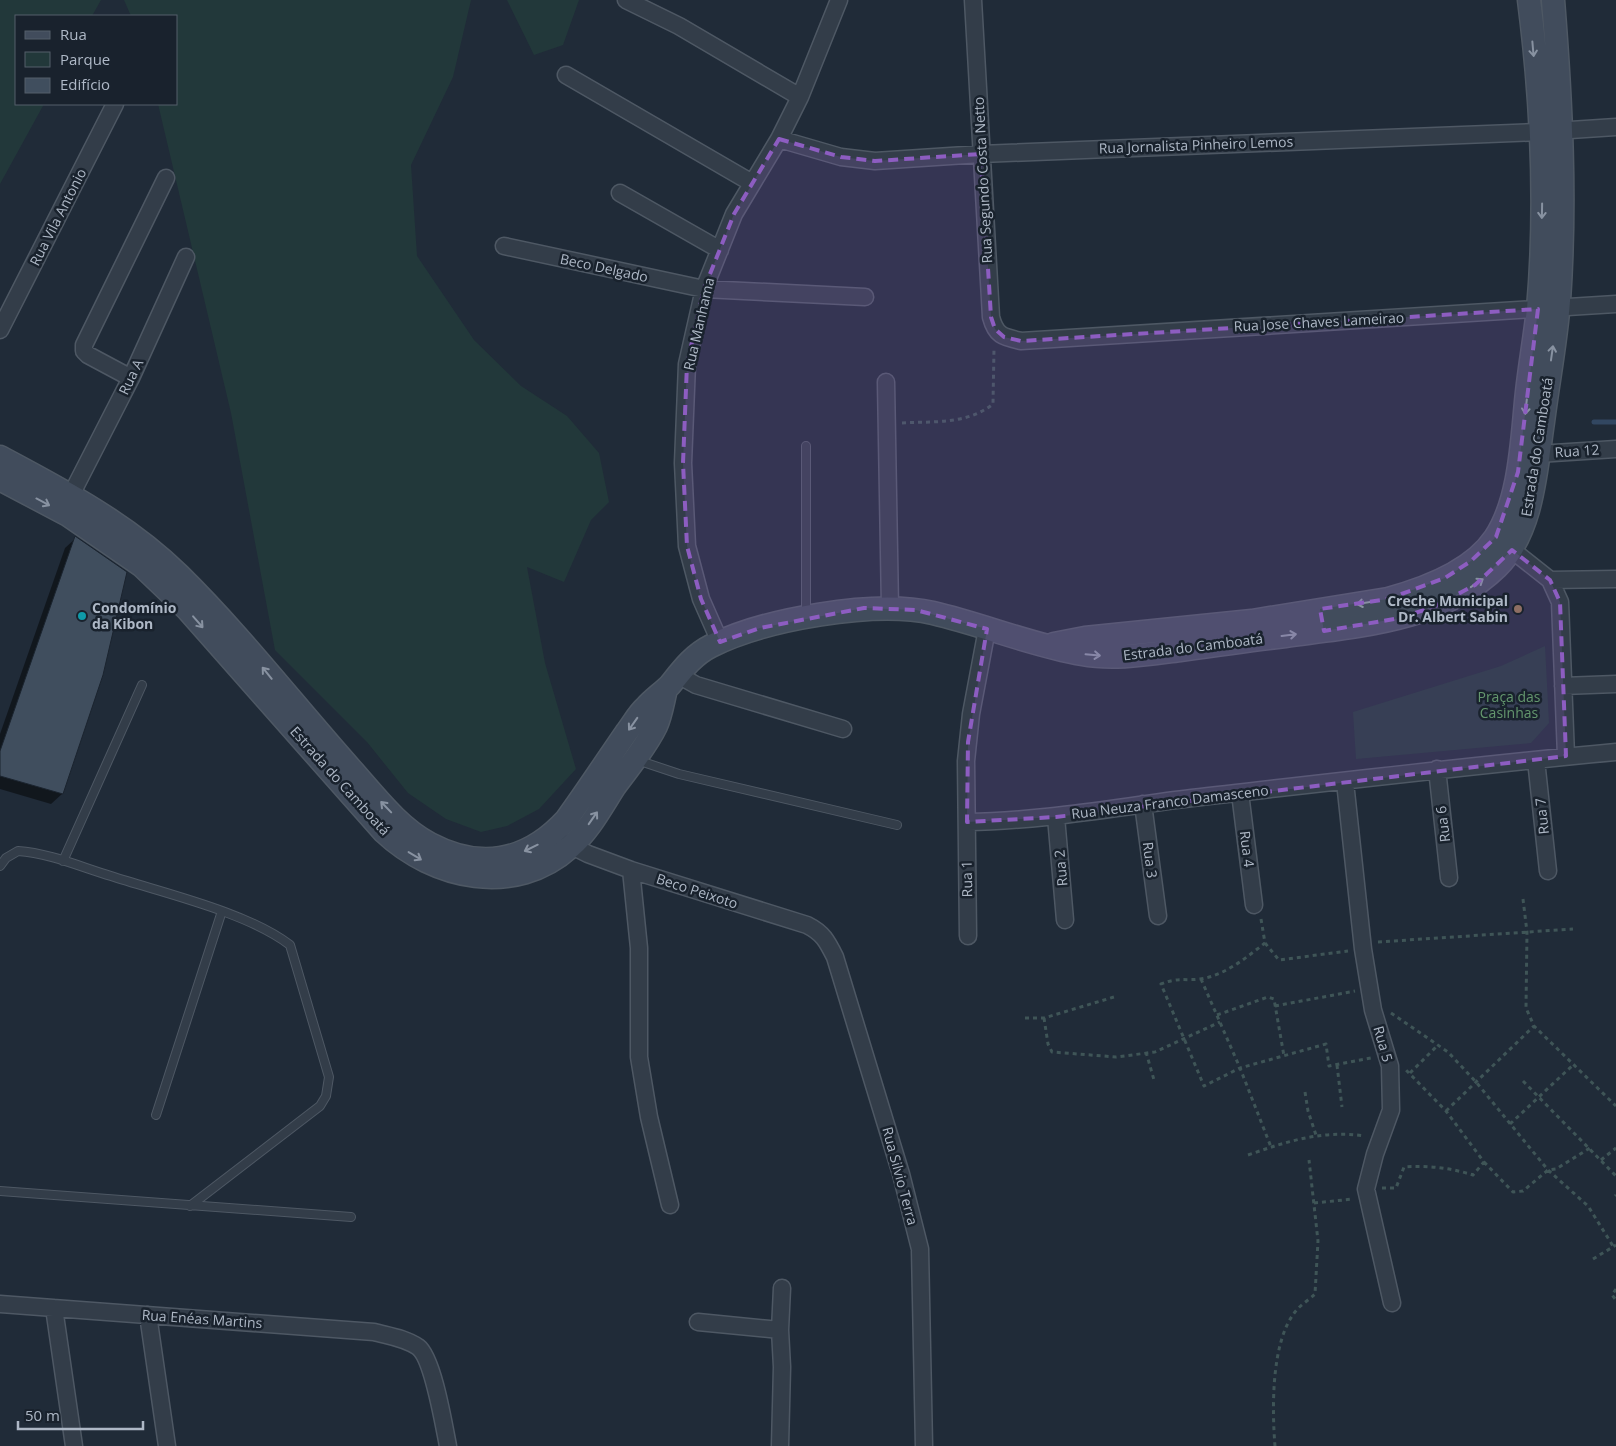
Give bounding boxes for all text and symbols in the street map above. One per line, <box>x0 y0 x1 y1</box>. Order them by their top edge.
legend <box>15 15 178 105</box>
text: Rua <box>60 24 87 44</box>
one-way arrow <box>1529 40 1538 56</box>
text: Parque <box>60 49 110 69</box>
text: Edifício <box>60 74 110 94</box>
street label: Rua Segundo Costa Netto <box>969 96 996 264</box>
street label: Rua Jornalista Pinheiro Lemos <box>1098 132 1294 157</box>
street label: Rua Vila Antonio <box>25 165 90 269</box>
one-way arrow <box>1537 202 1547 218</box>
street label: Beco Delgado <box>558 249 650 286</box>
street label: Rua Manhama <box>679 276 718 372</box>
street label: Rua Jose Chaves Lameirao <box>1233 308 1405 335</box>
one-way arrow <box>1548 346 1558 362</box>
street label: Rua A <box>114 356 147 398</box>
street label: Estrada do Camboatá <box>1516 376 1557 518</box>
one-way arrow <box>1521 399 1531 415</box>
street label: Rua 12 <box>1554 439 1600 462</box>
one-way arrow <box>35 498 50 507</box>
one-way arrow <box>1470 578 1484 588</box>
place label: Creche Municipal Dr. Albert Sabin <box>1387 591 1508 626</box>
place label: Condomínio da Kibon <box>92 598 177 633</box>
one-way arrow <box>1356 599 1372 609</box>
marker: Creche Municipal Dr. Albert Sabin <box>1512 603 1524 615</box>
marker: Condomínio da Kibon <box>76 610 88 622</box>
one-way arrow <box>192 615 203 628</box>
street label: Estrada do Camboatá <box>1122 629 1264 665</box>
one-way arrow <box>1281 630 1297 640</box>
one-way arrow <box>1085 650 1101 660</box>
one-way arrow <box>262 666 272 680</box>
park label: Praça das Casinhas <box>1477 687 1541 722</box>
one-way arrow <box>628 717 638 731</box>
street label: Estrada do Camboatá <box>286 722 394 839</box>
street label: Rua Neuza Franco Damasceno <box>1070 780 1270 823</box>
street label: Rua 7 <box>1530 797 1553 835</box>
one-way arrow <box>380 801 392 814</box>
street label: Rua 6 <box>1431 805 1454 843</box>
one-way arrow <box>588 811 598 825</box>
street label: Rua 4 <box>1236 830 1259 868</box>
street label: Rua 3 <box>1139 841 1162 879</box>
one-way arrow <box>524 844 539 854</box>
street label: Rua 2 <box>1049 849 1072 887</box>
one-way arrow <box>408 852 422 862</box>
street label: Rua 1 <box>957 861 976 897</box>
street label: Beco Peixoto <box>654 868 740 913</box>
street label: Rua 5 <box>1369 1024 1398 1064</box>
street label: Rua Silvio Terra <box>878 1125 923 1227</box>
street label: Rua Enéas Martins <box>141 1305 263 1332</box>
scale bar <box>18 1398 142 1430</box>
text: 50 m <box>25 1405 60 1425</box>

